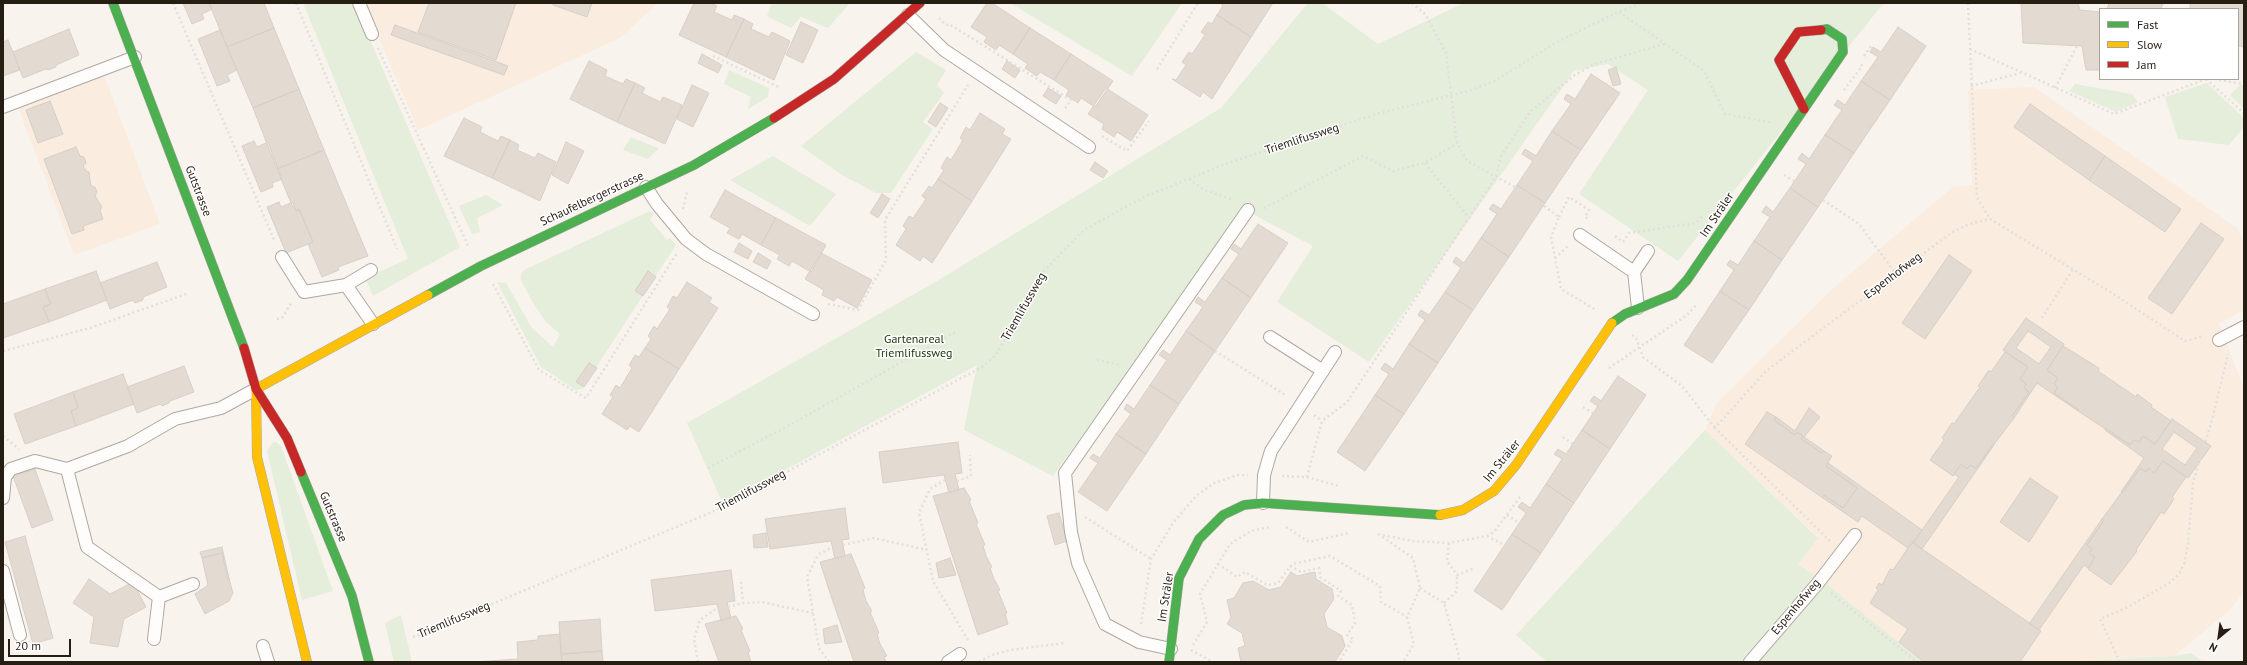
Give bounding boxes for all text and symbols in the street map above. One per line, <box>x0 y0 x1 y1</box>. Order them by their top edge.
legend <box>2099 8 2239 80</box>
text: Fast <box>2137 17 2158 32</box>
text: Slow <box>2137 37 2162 52</box>
text: Jam <box>2137 57 2156 72</box>
street label: Triemlifussweg <box>1263 120 1341 158</box>
street label: Gutstrasse <box>182 164 214 218</box>
street label: Schaufelbergerstrasse <box>538 169 646 229</box>
street label: Im Sträler <box>1697 190 1737 240</box>
street label: Espenhofweg <box>1861 250 1925 302</box>
street label: Triemlifussweg <box>999 270 1049 344</box>
park label: Gartenareal Triemlifussweg <box>876 333 952 361</box>
street label: Im Sträler <box>1480 437 1524 485</box>
street label: Triemlifussweg <box>714 467 788 515</box>
street label: Gutstrasse <box>316 490 350 544</box>
street label: Im Sträler <box>1155 571 1177 623</box>
street label: Espenhofweg <box>1768 576 1824 638</box>
street label: Triemlifussweg <box>416 598 492 642</box>
north arrow <box>2199 617 2239 657</box>
scale bar <box>10 631 73 657</box>
text: 20 m <box>15 638 41 653</box>
text: N <box>2207 640 2220 655</box>

